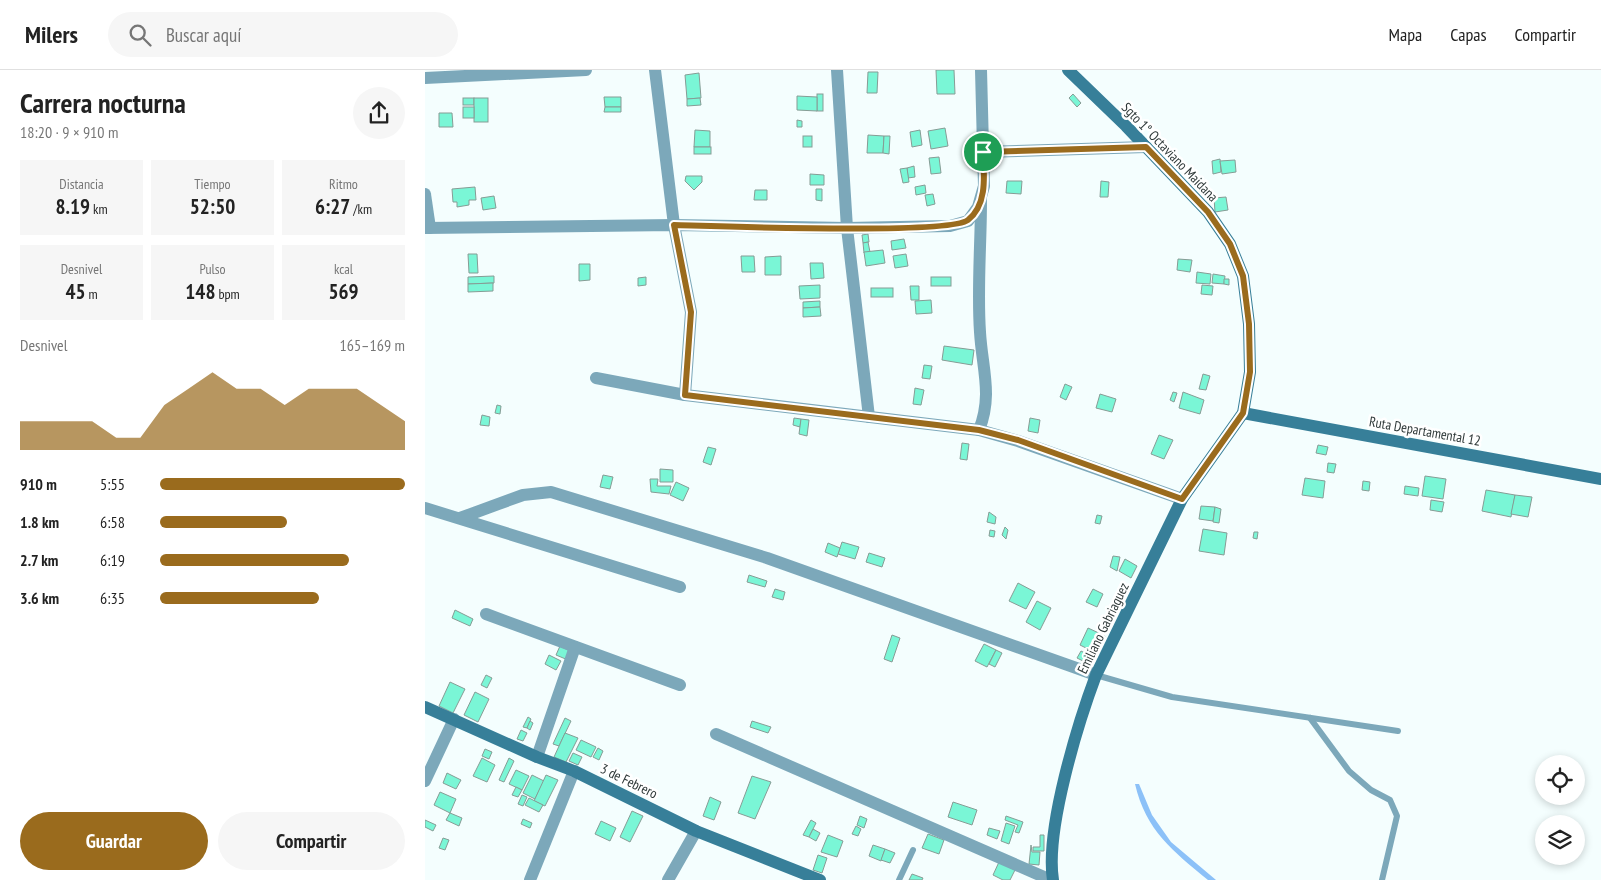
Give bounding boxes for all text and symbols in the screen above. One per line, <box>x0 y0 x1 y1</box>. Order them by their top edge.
search box <box>108 12 458 57</box>
text: Milers <box>25 19 78 50</box>
icon: search <box>126 21 154 49</box>
text: Buscar aquí <box>166 23 241 47</box>
text: Mapa <box>1389 23 1422 46</box>
text: Capas <box>1450 23 1487 46</box>
text: Compartir <box>1515 23 1576 46</box>
text: Carrera nocturna <box>20 84 186 121</box>
button: share <box>353 87 405 139</box>
street label: Sgto 1° Octaviano Maidana <box>1118 99 1222 205</box>
text: 18:20 · 9 × 910 m <box>20 122 118 142</box>
pin <box>962 131 1004 173</box>
icon: arrive <box>969 138 997 166</box>
text: Distancia <box>59 175 104 193</box>
text: Tiempo <box>194 175 231 193</box>
text: Ritmo <box>329 175 358 193</box>
text: 8.19 <box>55 193 90 220</box>
text: 52:50 <box>190 193 235 220</box>
text: 6:27 <box>315 193 350 220</box>
text: km <box>90 200 108 218</box>
text: /km <box>350 200 372 218</box>
text: Desnivel <box>61 260 102 278</box>
text: Pulso <box>199 260 226 278</box>
text: kcal <box>334 260 353 278</box>
text: 45 <box>65 278 85 305</box>
text: 148 <box>185 278 215 305</box>
text: 569 <box>328 278 359 305</box>
text: m <box>85 285 98 303</box>
text: bpm <box>215 285 240 303</box>
text: Desnivel <box>20 335 67 355</box>
text: 165–169 m <box>340 335 405 355</box>
street label: Ruta Departamental 12 <box>1368 412 1482 450</box>
text: 910 m <box>20 474 57 494</box>
text: 5:55 <box>100 474 125 494</box>
text: 1.8 km <box>20 512 59 532</box>
text: 6:58 <box>100 512 125 532</box>
text: 2.7 km <box>20 550 58 570</box>
text: 6:19 <box>100 550 125 570</box>
street label: Emiliano Gabriaguez <box>1073 580 1133 676</box>
text: 3.6 km <box>20 588 59 608</box>
text: 6:35 <box>100 588 125 608</box>
map controls <box>1535 755 1585 865</box>
button: locate <box>1535 755 1585 805</box>
street label: 3 de Febrero <box>598 759 660 803</box>
button: Guardar <box>20 812 208 870</box>
button: Compartir <box>218 812 405 870</box>
button: layers <box>1535 815 1585 865</box>

